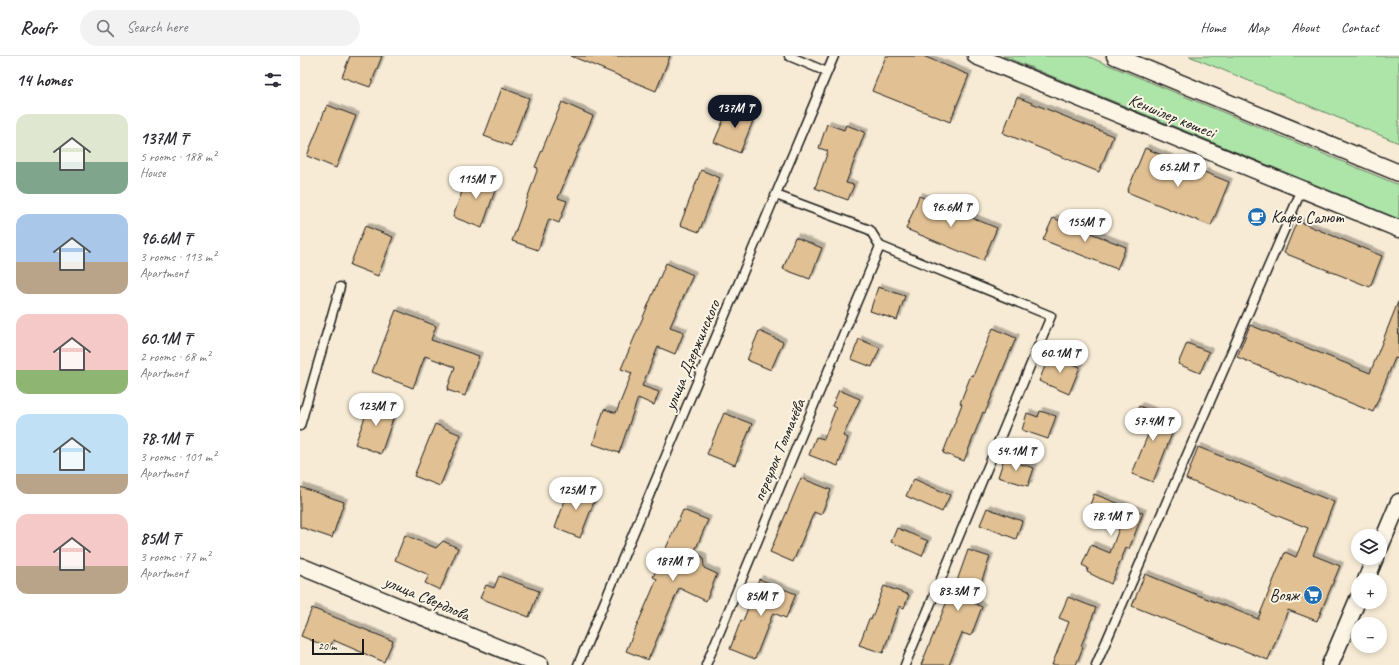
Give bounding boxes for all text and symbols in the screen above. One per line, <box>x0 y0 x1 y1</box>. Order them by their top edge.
search box <box>80 10 360 46</box>
text: Roofr <box>20 16 56 40</box>
icon: search <box>94 17 116 39</box>
text: Search here <box>126 18 188 37</box>
text: Home <box>1200 19 1226 36</box>
text: Map <box>1248 19 1269 36</box>
text: About <box>1291 19 1319 36</box>
text: Contact <box>1341 19 1379 36</box>
icon: filters <box>262 69 284 91</box>
text: 14 homes <box>16 70 72 91</box>
street label: Кеншілер көшесі <box>1126 89 1220 144</box>
pin: 137M ₸ <box>702 95 768 129</box>
text: 137M ₸ <box>717 100 753 116</box>
text: 137M ₸ <box>140 128 188 149</box>
icon: home <box>48 130 96 178</box>
text: 5 rooms · 188 m² <box>140 149 216 165</box>
pin: 65.2M ₸ <box>1141 154 1215 188</box>
text: 65.2M ₸ <box>1158 159 1198 175</box>
text: House <box>140 165 165 181</box>
pin: 115M ₸ <box>443 166 509 200</box>
text: 115M ₸ <box>458 171 494 187</box>
pin: 96.6M ₸ <box>914 194 988 228</box>
text: 96.6M ₸ <box>931 199 971 215</box>
cafe icon: Кафе Салют <box>1246 206 1268 228</box>
place label: Кафе Салют <box>1271 207 1344 228</box>
pin: 155M ₸ <box>1052 209 1118 243</box>
text: 155M ₸ <box>1067 214 1103 230</box>
text: 96.6M ₸ <box>140 228 192 249</box>
icon: home <box>48 230 96 278</box>
text: 3 rooms · 113 m² <box>140 249 216 265</box>
text: Apartment <box>140 265 188 281</box>
street label: улица Дзержинского <box>659 296 725 414</box>
text: 60.1M ₸ <box>140 328 191 349</box>
icon: home <box>48 330 96 378</box>
pin: 60.1M ₸ <box>1023 340 1097 374</box>
text: 60.1M ₸ <box>1040 345 1080 361</box>
text: 2 rooms · 68 m² <box>140 349 210 365</box>
text: Apartment <box>140 365 188 381</box>
pin: 123M ₸ <box>343 393 409 427</box>
street label: переулок Толмачёва <box>748 394 811 504</box>
text: 123M ₸ <box>358 398 394 414</box>
pin: 57.4M ₸ <box>1116 408 1190 442</box>
text: 57.4M ₸ <box>1134 413 1172 429</box>
text: 78.1M ₸ <box>140 428 191 449</box>
icon: home <box>48 430 96 478</box>
pin: 54.1M ₸ <box>979 438 1053 472</box>
text: 54.1M ₸ <box>997 443 1035 459</box>
text: 3 rooms · 101 m² <box>140 449 216 465</box>
text: Apartment <box>140 465 188 481</box>
pin: 125M ₸ <box>543 477 609 511</box>
text: 125M ₸ <box>558 482 594 498</box>
pin: 78.1M ₸ <box>1074 503 1148 537</box>
text: 78.1M ₸ <box>1091 508 1131 524</box>
text: 85M ₸ <box>140 528 180 549</box>
map controls <box>1351 529 1387 653</box>
button: layers <box>1351 529 1387 565</box>
icon: home <box>48 530 96 578</box>
pin: 187M ₸ <box>640 548 706 582</box>
text: 3 rooms · 77 m² <box>140 549 210 565</box>
text: 187M ₸ <box>655 553 691 569</box>
text: Apartment <box>140 565 188 581</box>
street label: улица Свердлова <box>380 570 475 626</box>
button: + <box>1351 573 1387 609</box>
pin: 83.3M ₸ <box>921 578 995 612</box>
pin: 85M ₸ <box>733 583 789 617</box>
text: 83.3M ₸ <box>938 583 978 599</box>
supermarket icon: Вояж <box>1302 584 1324 606</box>
place label: Вояж <box>1270 585 1301 606</box>
text: 85M ₸ <box>746 588 776 604</box>
button: − <box>1351 617 1387 653</box>
scale bar <box>312 637 364 656</box>
text: 20 m <box>318 639 337 653</box>

